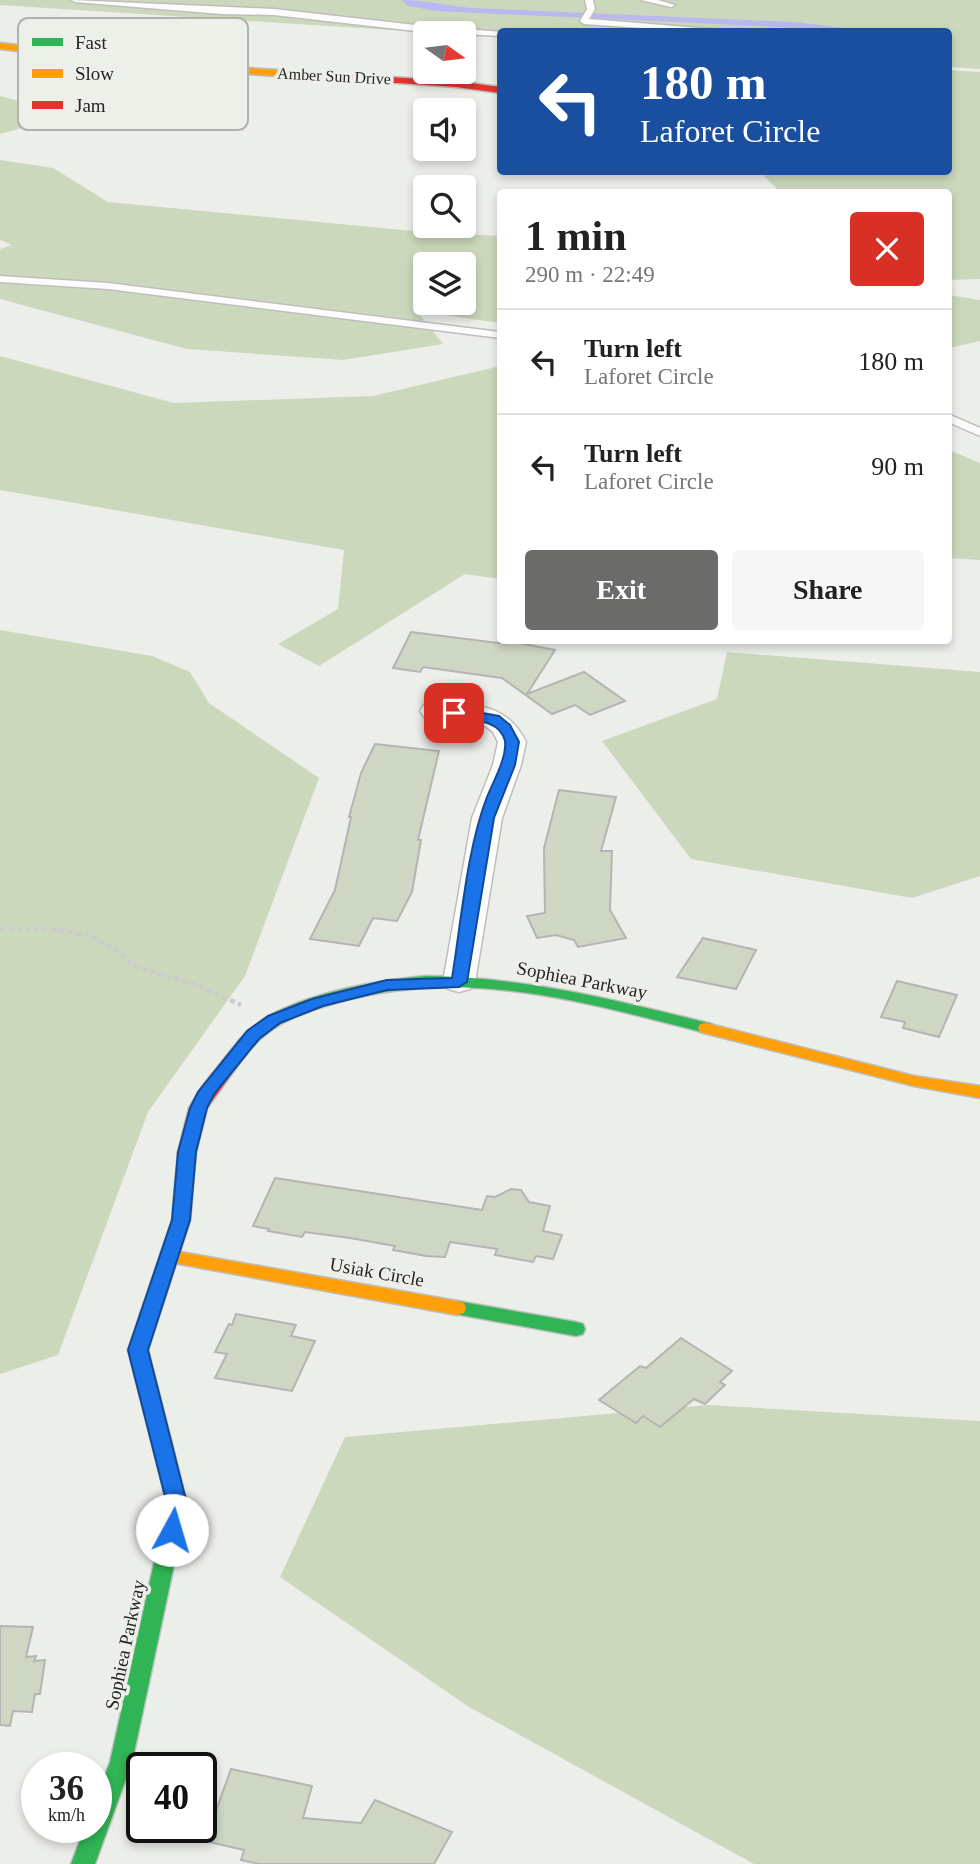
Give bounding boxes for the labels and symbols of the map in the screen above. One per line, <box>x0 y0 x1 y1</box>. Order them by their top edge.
legend <box>18 18 248 130</box>
north arrow <box>413 21 476 84</box>
text: Fast <box>75 32 107 53</box>
text: Slow <box>75 63 114 84</box>
street label: Amber Sun Drive <box>277 65 391 87</box>
text: Jam <box>75 95 106 116</box>
pin <box>424 683 484 743</box>
street label: Sophiea Parkway <box>515 957 649 1003</box>
street label: Usiak Circle <box>328 1253 426 1291</box>
position arrow <box>135 1493 209 1567</box>
street label: Sophiea Parkway <box>101 1578 149 1712</box>
speed limit sign: 40 <box>126 1752 217 1843</box>

